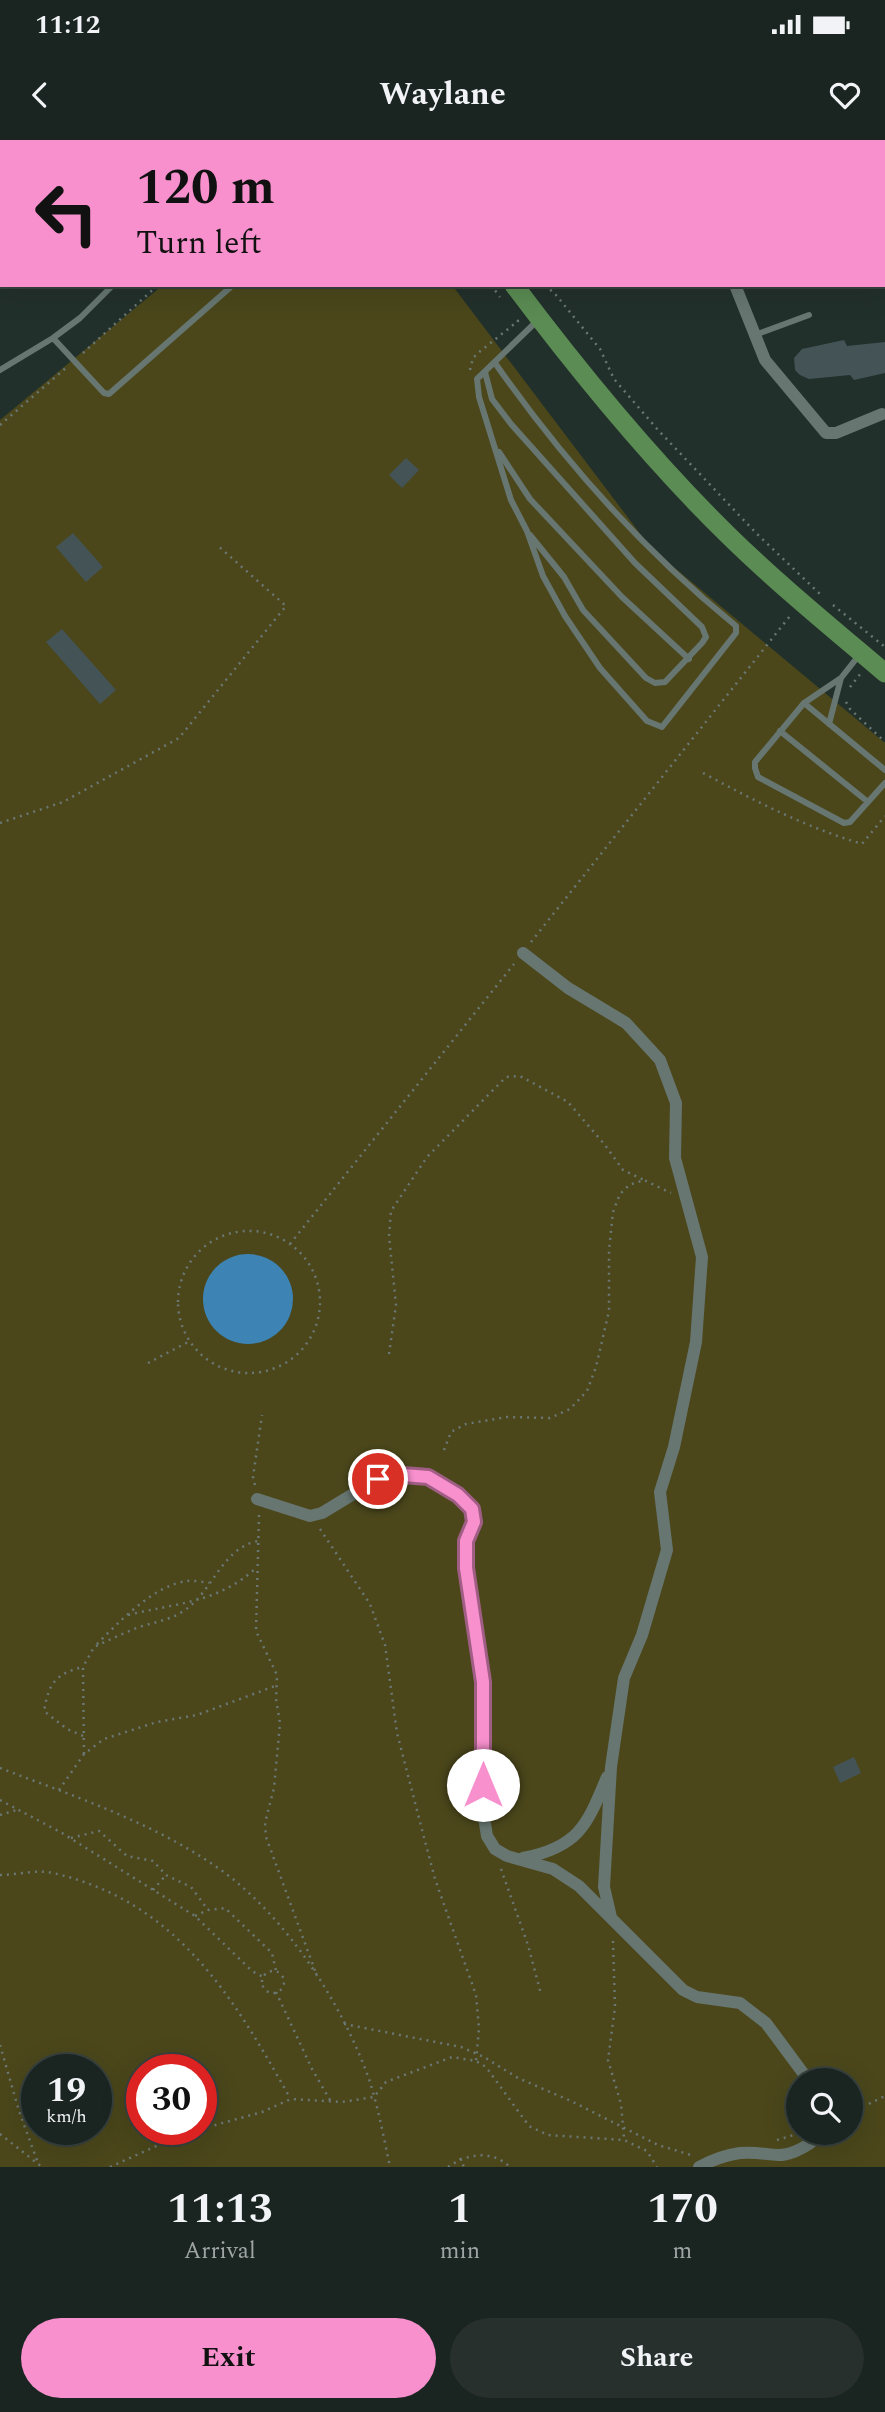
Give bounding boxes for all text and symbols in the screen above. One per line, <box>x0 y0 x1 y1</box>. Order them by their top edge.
text: 11:12 <box>35 5 100 45</box>
text: Waylane <box>379 70 506 119</box>
icon: back <box>21 76 59 114</box>
icon: heart <box>826 76 864 114</box>
text: 120 m <box>136 151 275 226</box>
icon: left <box>21 168 112 259</box>
text: Turn left <box>136 219 262 268</box>
pin <box>348 1449 408 1509</box>
icon: arrive <box>359 1460 397 1498</box>
position arrow <box>446 1748 520 1822</box>
speed limit sign: 30 <box>126 2054 217 2145</box>
text: 19 <box>47 2064 86 2117</box>
map controls <box>786 2068 863 2145</box>
button: search <box>786 2068 863 2145</box>
text: km/h <box>46 2103 87 2130</box>
text: 11:13 <box>167 2178 273 2241</box>
text: 1 <box>448 2178 472 2241</box>
text: 170 <box>647 2178 718 2241</box>
text: Arrival <box>184 2234 256 2269</box>
text: min <box>440 2234 480 2269</box>
text: m <box>673 2234 692 2269</box>
button: Exit <box>21 2318 436 2398</box>
button: Share <box>450 2318 864 2398</box>

